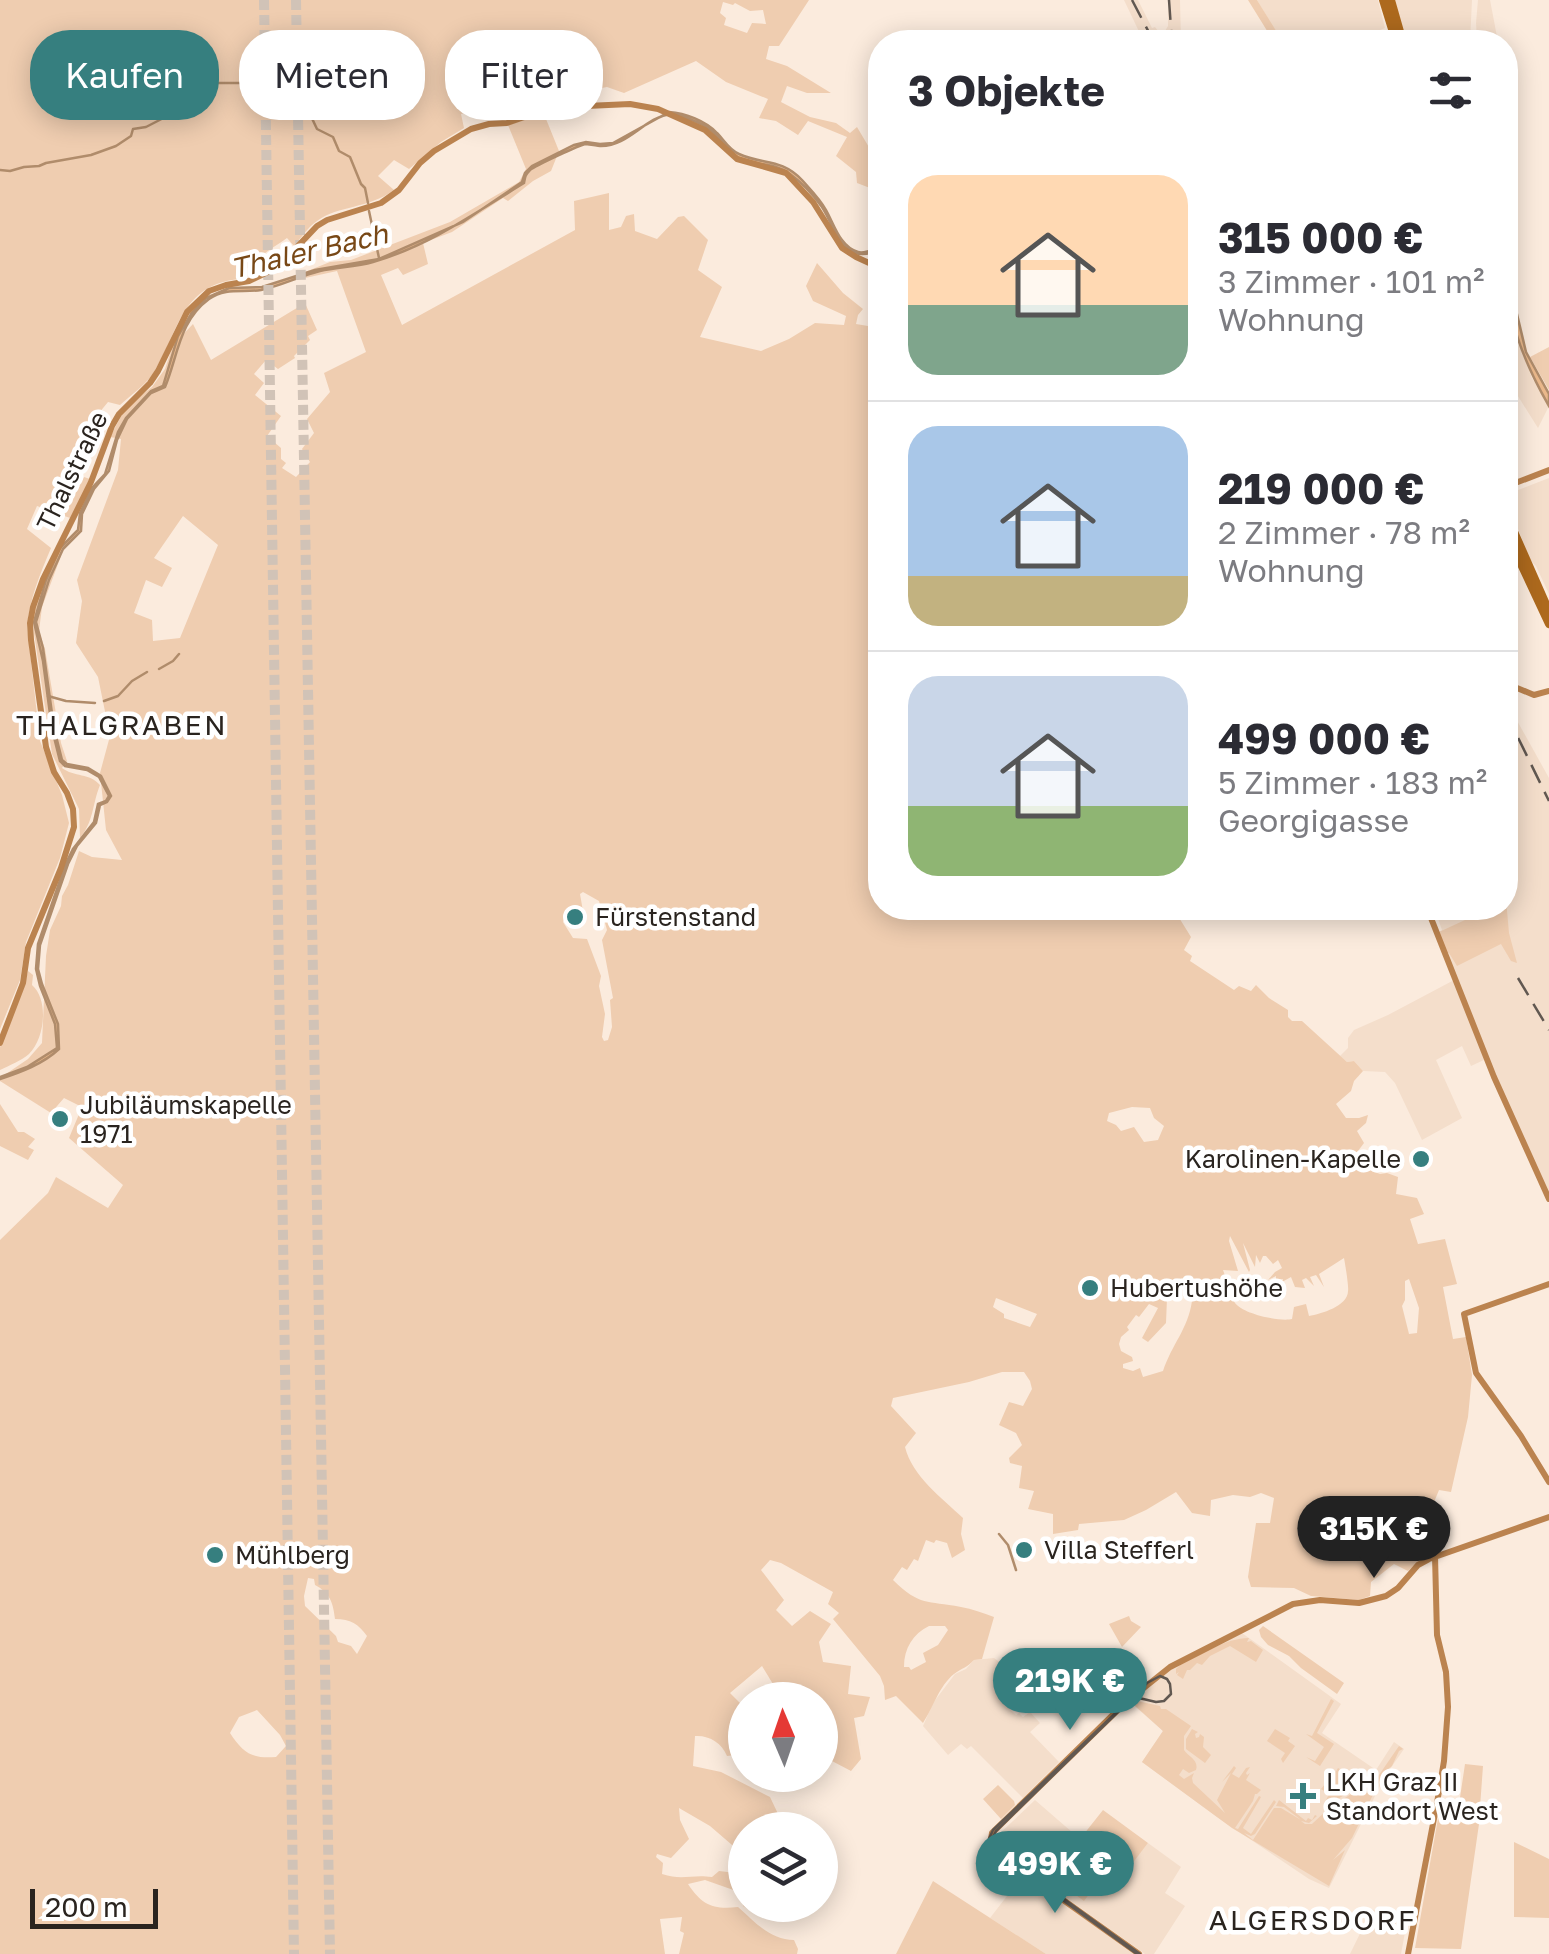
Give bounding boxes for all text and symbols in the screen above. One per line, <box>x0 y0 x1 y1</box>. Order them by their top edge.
chip: Kaufen <box>30 30 219 120</box>
chip: Mieten <box>239 30 425 120</box>
chip: Filter <box>445 30 603 120</box>
icon: filters <box>1423 63 1478 118</box>
text: 3 Objekte <box>908 65 1105 115</box>
text: 315 000 € <box>1218 212 1423 262</box>
icon: home <box>988 215 1108 335</box>
water label: Thaler Bach <box>227 216 392 285</box>
text: 3 Zimmer · 101 m² <box>1218 262 1485 300</box>
text: Wohnung <box>1218 300 1365 338</box>
street label: Thalstraße <box>29 406 114 535</box>
text: 219 000 € <box>1218 463 1424 513</box>
icon: home <box>988 466 1108 586</box>
text: 2 Zimmer · 78 m² <box>1218 513 1470 551</box>
text: Wohnung <box>1218 551 1365 589</box>
district label: THALGRABEN <box>16 708 228 741</box>
text: 499 000 € <box>1218 713 1430 763</box>
icon: home <box>988 716 1108 836</box>
text: 5 Zimmer · 183 m² <box>1218 763 1487 801</box>
text: Georgigasse <box>1218 801 1409 839</box>
place label: Fürstenstand <box>595 901 756 932</box>
marker: Fürstenstand <box>564 906 586 928</box>
place label: Jubiläumskapelle 1971 <box>80 1089 292 1149</box>
marker: Jubiläumskapelle 1971 <box>49 1108 71 1130</box>
place label: Karolinen-Kapelle <box>1185 1143 1401 1174</box>
marker: Karolinen-Kapelle <box>1410 1148 1432 1170</box>
place label: Hubertushöhe <box>1110 1272 1283 1303</box>
marker: Hubertushöhe <box>1079 1277 1101 1299</box>
pin: 315K € <box>1293 1496 1455 1581</box>
text: 315K € <box>1319 1509 1429 1547</box>
place label: Villa Stefferl <box>1044 1534 1194 1565</box>
place label: Mühlberg <box>235 1539 350 1570</box>
marker: Villa Stefferl <box>1013 1539 1035 1561</box>
marker: Mühlberg <box>204 1544 226 1566</box>
pin: 219K € <box>989 1648 1151 1733</box>
text: 219K € <box>1015 1661 1125 1699</box>
north arrow <box>728 1682 838 1792</box>
map controls <box>728 1682 838 1922</box>
place label: LKH Graz II Standort West <box>1326 1766 1499 1826</box>
marker: LKH Graz II Standort West <box>1290 1783 1316 1809</box>
button: layers <box>728 1812 838 1922</box>
pin: 499K € <box>974 1831 1136 1916</box>
text: 499K € <box>998 1844 1112 1882</box>
scale bar <box>30 1884 158 1928</box>
text: 200 m <box>45 1890 128 1923</box>
district label: ALGERSDORF <box>1209 1903 1417 1936</box>

